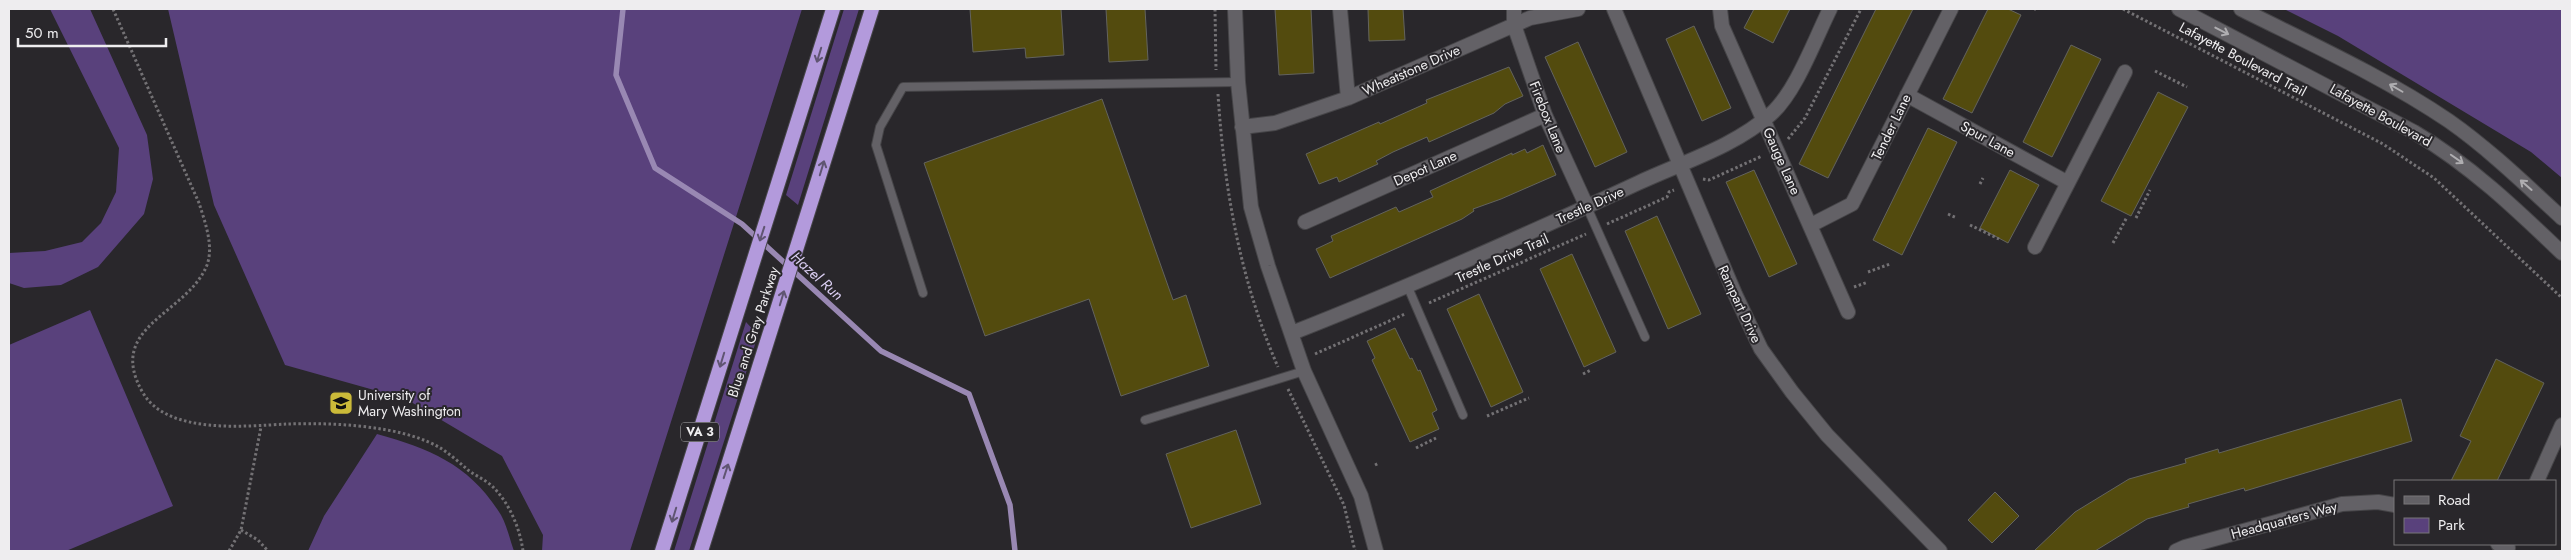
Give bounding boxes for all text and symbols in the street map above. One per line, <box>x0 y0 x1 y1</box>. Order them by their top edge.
scale bar <box>18 15 165 47</box>
street label: Lafayette Boulevard Trail <box>2176 17 2310 101</box>
text: 50 m <box>25 22 59 44</box>
one-way arrow <box>2214 27 2229 36</box>
street label: Wheatstone Drive <box>1359 40 1463 100</box>
one-way arrow <box>813 47 823 63</box>
street label: Firebox Lane <box>1525 78 1571 156</box>
street label: Lafayette Boulevard <box>2326 79 2436 151</box>
one-way arrow <box>2389 83 2403 93</box>
street label: Tender Lane <box>1866 90 1916 164</box>
street label: Spur Lane <box>1957 116 2019 162</box>
street label: Gauge Lane <box>1758 124 1806 198</box>
street label: Depot Lane <box>1390 145 1460 191</box>
one-way arrow <box>2450 154 2464 164</box>
one-way arrow <box>818 160 828 176</box>
one-way arrow <box>2520 180 2533 191</box>
street label: Trestle Drive <box>1553 181 1627 229</box>
one-way arrow <box>757 225 767 241</box>
street label: Trestle Drive Trail <box>1452 229 1552 287</box>
water label: Hazel Run <box>786 246 848 306</box>
street label: Rampart Drive <box>1713 262 1767 346</box>
street label: Blue and Gray Parkway <box>722 263 784 400</box>
one-way arrow <box>777 290 787 306</box>
one-way arrow <box>717 351 727 367</box>
place label: University of Mary Washington <box>358 385 461 421</box>
school or university icon: University of Mary Washington <box>328 390 354 416</box>
road number: VA 3 <box>681 422 719 442</box>
one-way arrow <box>722 464 732 480</box>
legend <box>2394 480 2556 545</box>
text: Road <box>2438 489 2470 511</box>
street label: Headquarters Way <box>2229 496 2340 544</box>
one-way arrow <box>668 506 678 522</box>
text: Park <box>2438 514 2465 536</box>

